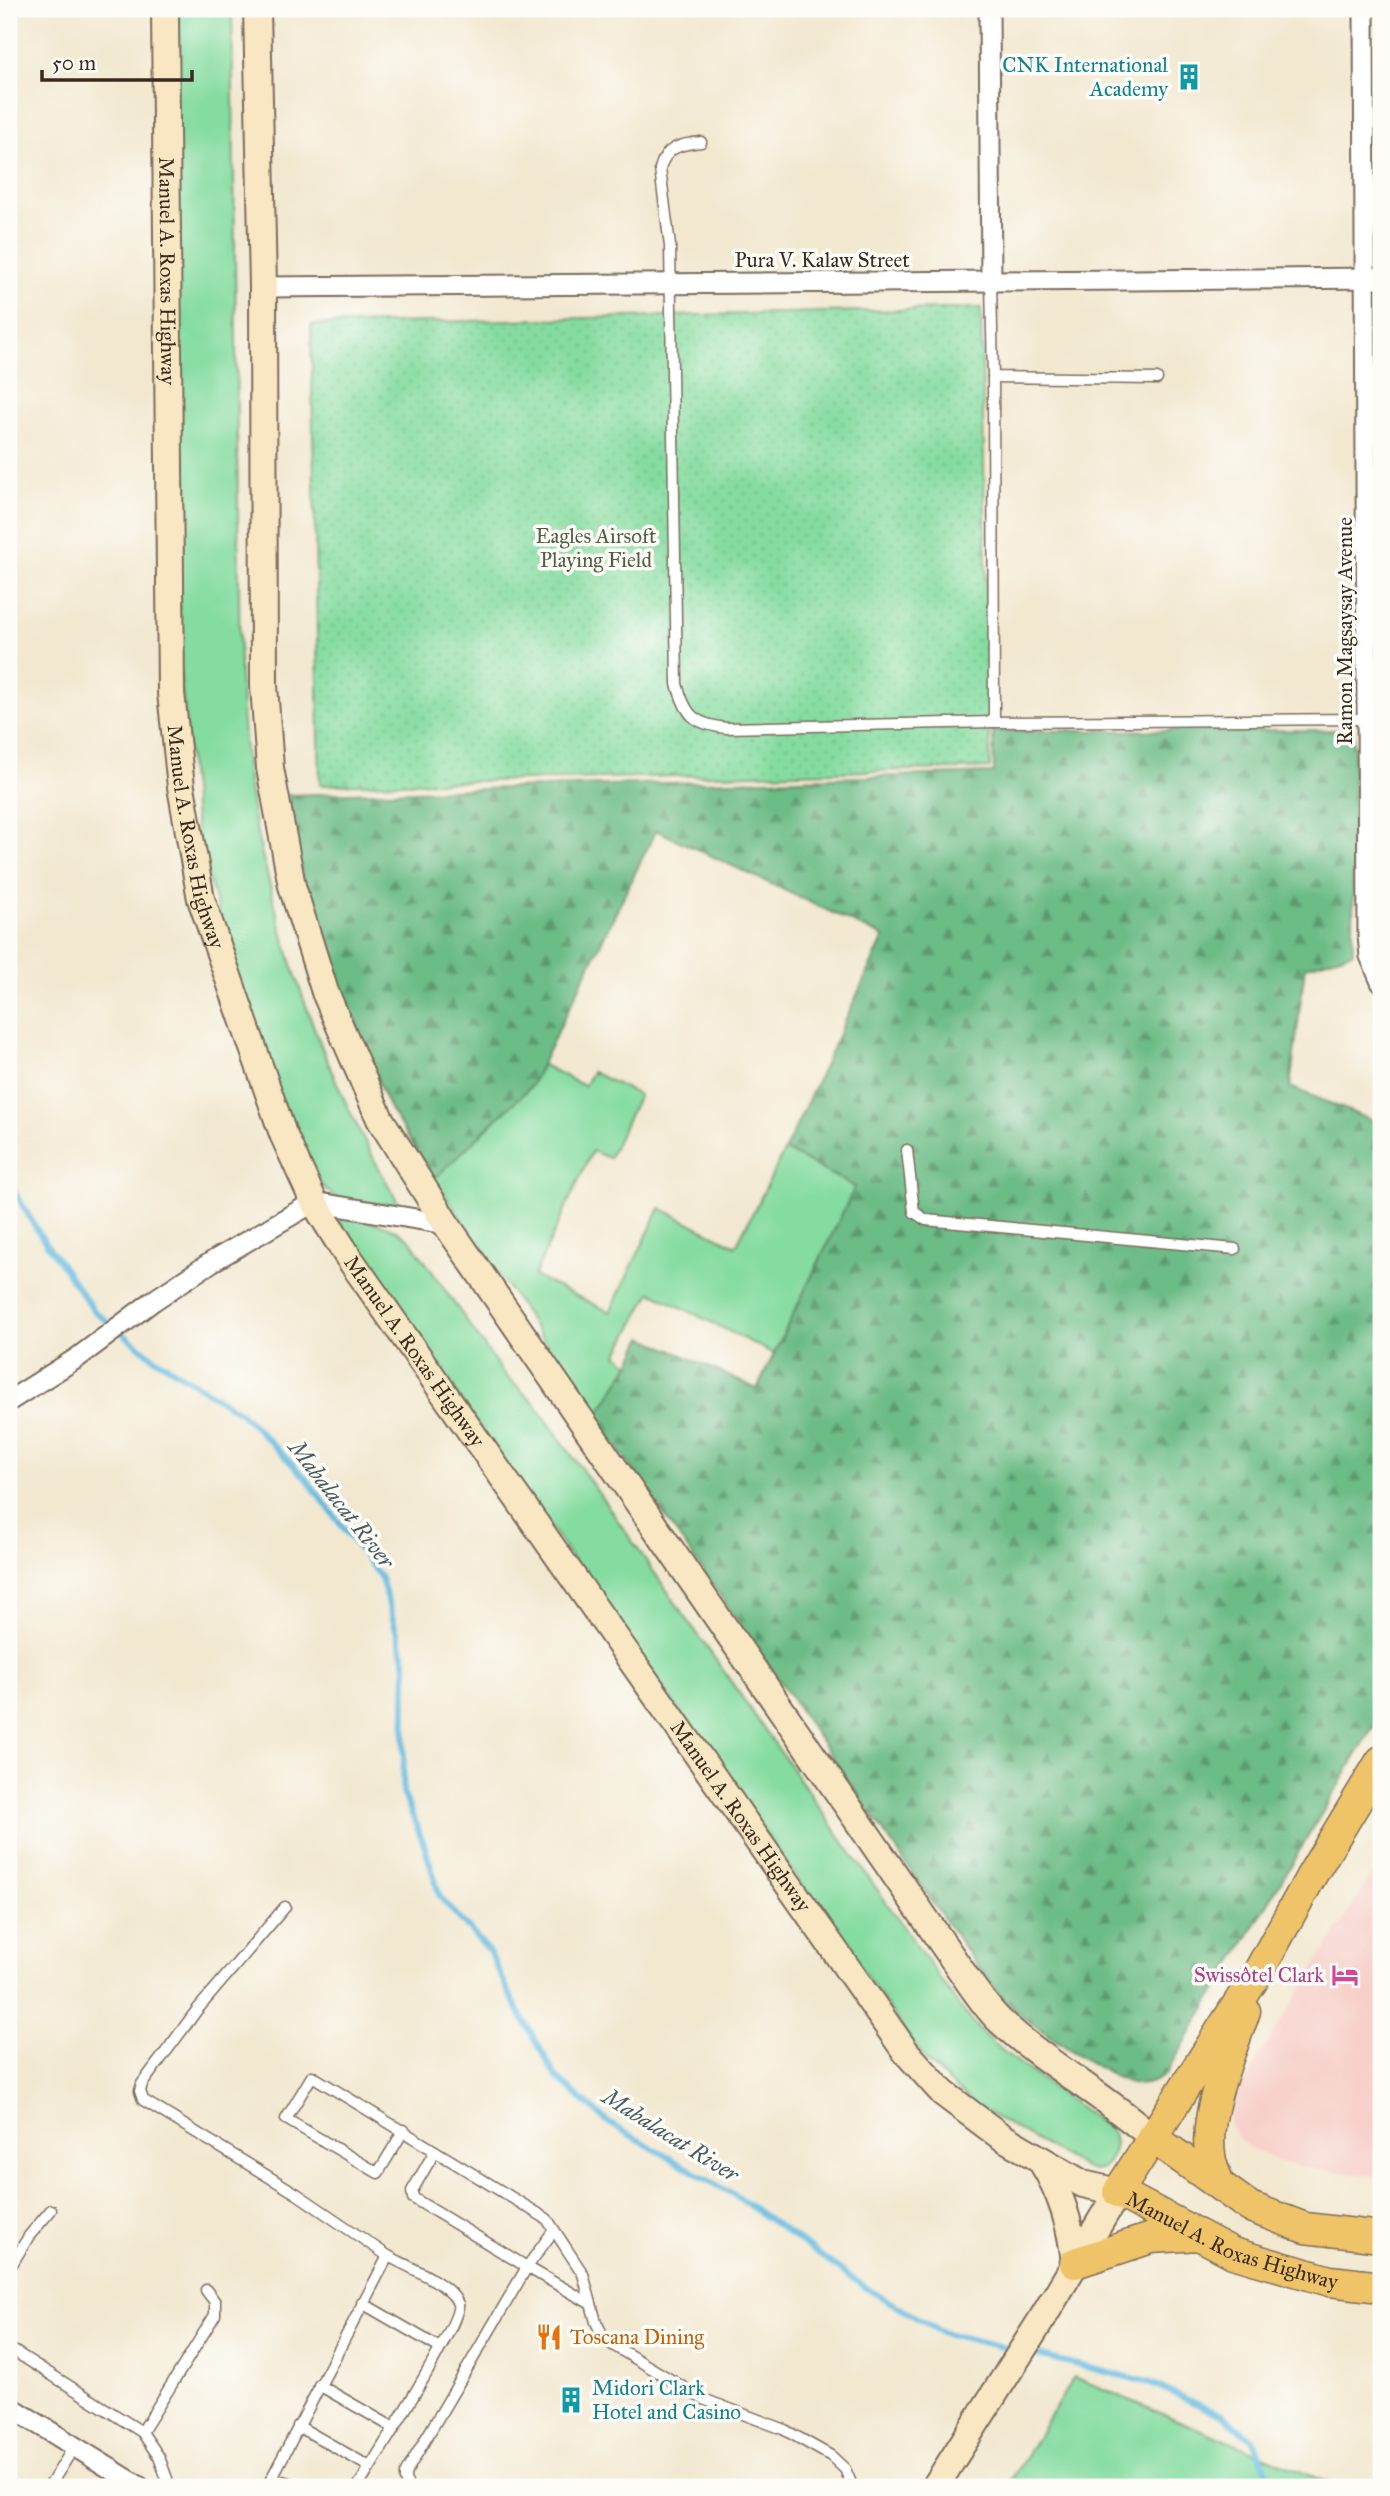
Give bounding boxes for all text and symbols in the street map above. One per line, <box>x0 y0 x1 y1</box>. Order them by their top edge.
scale bar <box>42 38 192 82</box>
text: 50 m <box>52 50 97 76</box>
place label: CNK International Academy <box>1002 52 1169 102</box>
building icon: CNK International Academy <box>1174 62 1204 92</box>
street label: Manuel A. Roxas Highway <box>153 157 181 386</box>
street label: Pura V. Kalaw Street <box>734 247 910 273</box>
street label: Ramon Magsaysay Avenue <box>1332 517 1358 745</box>
park label: Eagles Airsoft Playing Field <box>536 523 657 573</box>
street label: Manuel A. Roxas Highway <box>161 723 231 953</box>
street label: Manuel A. Roxas Highway <box>338 1250 491 1453</box>
water label: Mabalacat River <box>282 1433 402 1575</box>
street label: Manuel A. Roxas Highway <box>665 1716 817 1918</box>
hotel icon: Swissôtel Clark <box>1330 1960 1360 1990</box>
place label: Swissôtel Clark <box>1194 1962 1324 1988</box>
water label: Mabalacat River <box>596 2081 745 2189</box>
street label: Manuel A. Roxas Highway <box>1122 2186 1340 2295</box>
restaurant icon: Toscana Dining <box>534 2322 564 2352</box>
place label: Toscana Dining <box>570 2324 704 2350</box>
place label: Midori Clark Hotel and Casino <box>592 2375 741 2425</box>
building icon: Midori Clark Hotel and Casino <box>556 2385 586 2415</box>

